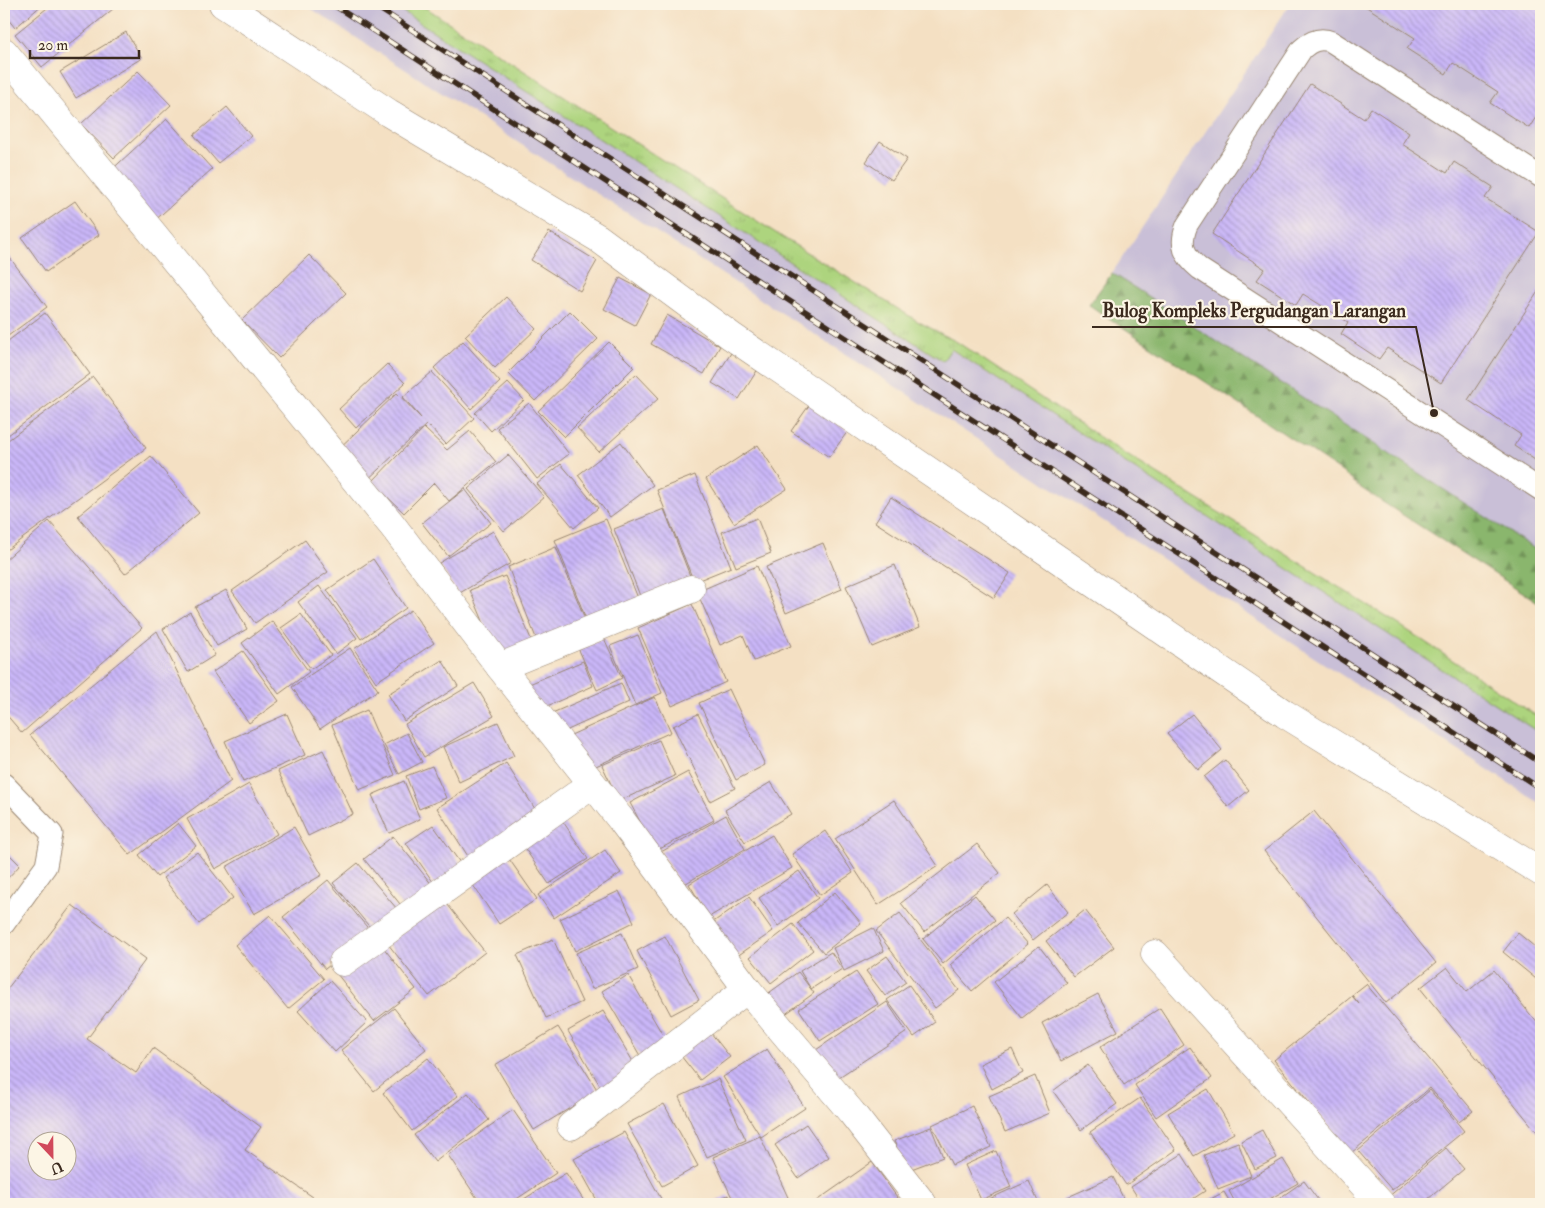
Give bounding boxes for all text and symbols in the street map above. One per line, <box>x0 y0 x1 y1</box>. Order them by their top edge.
scale bar <box>30 28 139 60</box>
text: 20 m <box>38 36 68 55</box>
callout: Bulog Kompleks Pergudangan Larangan <box>1092 293 1416 327</box>
text: Bulog Kompleks Pergudangan Larangan <box>1102 299 1406 324</box>
north arrow <box>28 1130 78 1180</box>
text: U <box>48 1158 65 1178</box>

